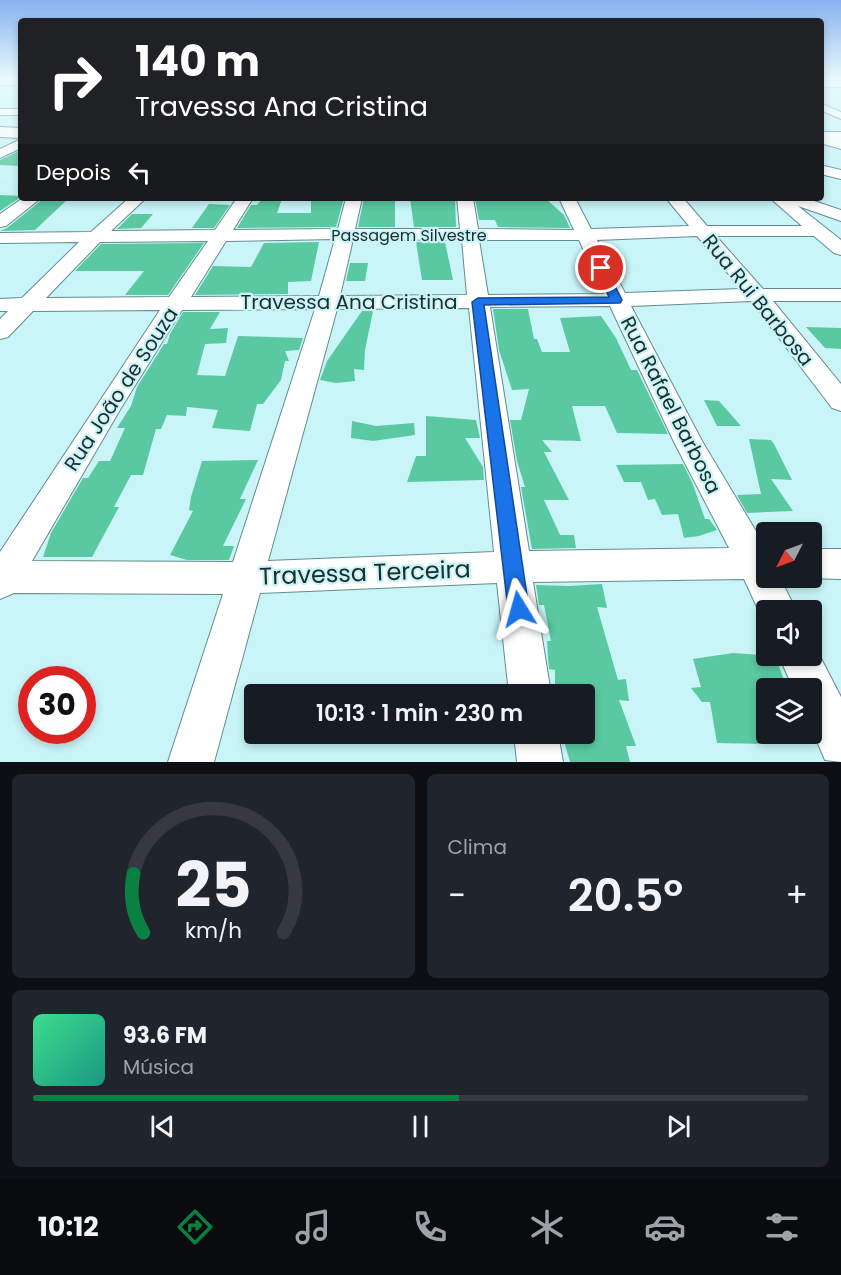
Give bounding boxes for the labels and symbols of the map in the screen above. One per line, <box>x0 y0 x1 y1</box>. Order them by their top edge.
street label: Passagem Silvestre <box>331 224 487 247</box>
street label: Rua Rui Barbosa <box>696 228 820 372</box>
pin <box>575 242 626 293</box>
street label: Travessa Ana Cristina <box>240 288 458 316</box>
street label: Rua João de Souza <box>57 302 185 476</box>
street label: Rua Rafael Barbosa <box>614 311 728 499</box>
north arrow <box>756 522 822 588</box>
street label: Travessa Terceira <box>259 552 471 593</box>
position arrow <box>487 577 551 641</box>
speed limit sign: 30 <box>18 666 96 744</box>

